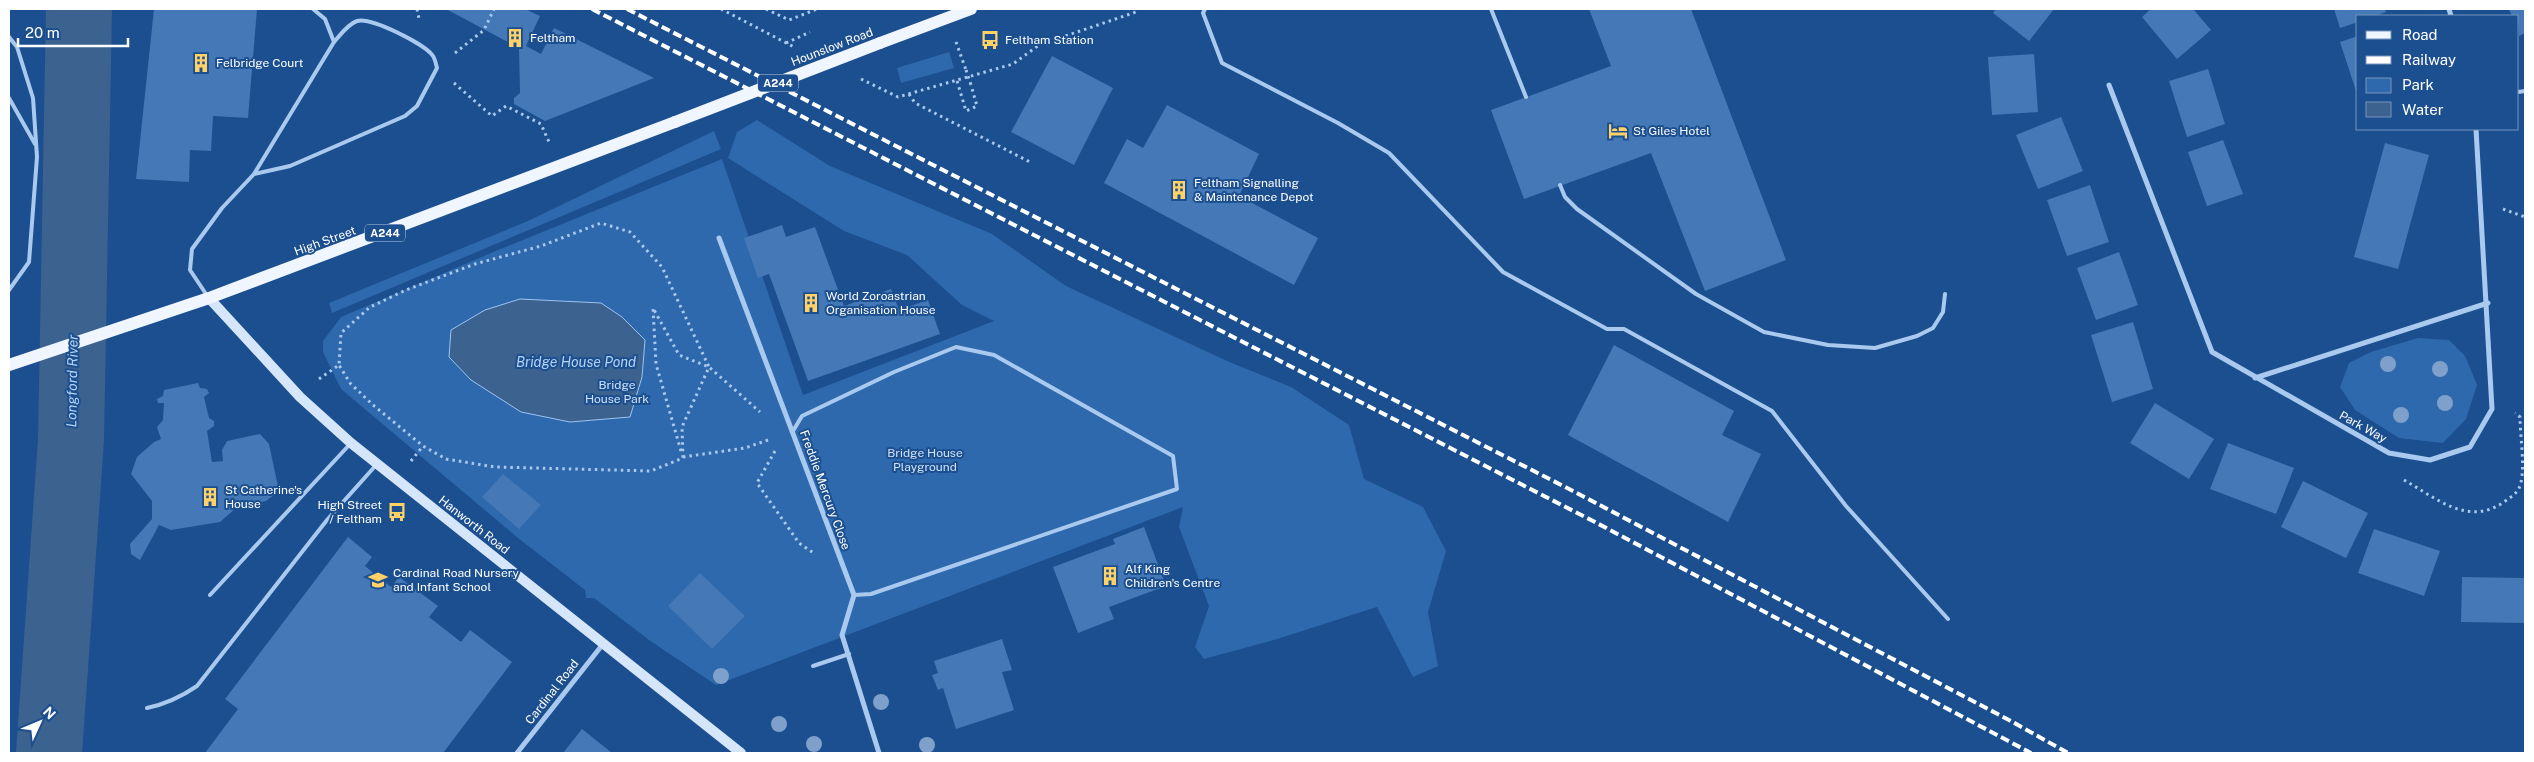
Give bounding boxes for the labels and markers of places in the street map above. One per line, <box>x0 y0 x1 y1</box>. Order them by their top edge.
building icon: Feltham <box>504 27 526 49</box>
bus stop icon: Feltham Station <box>979 29 1001 51</box>
place label: Feltham <box>530 31 576 45</box>
place label: Feltham Station <box>1005 33 1094 47</box>
building icon: Felbridge Court <box>190 52 212 74</box>
place label: Felbridge Court <box>216 56 304 70</box>
hotel icon: St Giles Hotel <box>1607 120 1629 142</box>
place label: St Giles Hotel <box>1633 124 1710 138</box>
place label: Feltham Signalling & Maintenance Depot <box>1194 176 1314 204</box>
building icon: Feltham Signalling & Maintenance Depot <box>1168 179 1190 201</box>
place label: World Zoroastrian Organisation House <box>826 289 936 317</box>
building icon: World Zoroastrian Organisation House <box>800 292 822 314</box>
place label: St Catherine's House <box>225 483 302 511</box>
building icon: St Catherine's House <box>199 486 221 508</box>
place label: High Street / Feltham <box>318 498 382 526</box>
bus stop icon: High Street / Feltham <box>386 501 408 523</box>
place label: Alf King Children's Centre <box>1125 562 1220 590</box>
building icon: Alf King Children's Centre <box>1099 565 1121 587</box>
place label: Cardinal Road Nursery and Infant School <box>393 566 520 594</box>
school or university icon: Cardinal Road Nursery and Infant School <box>367 569 389 591</box>

